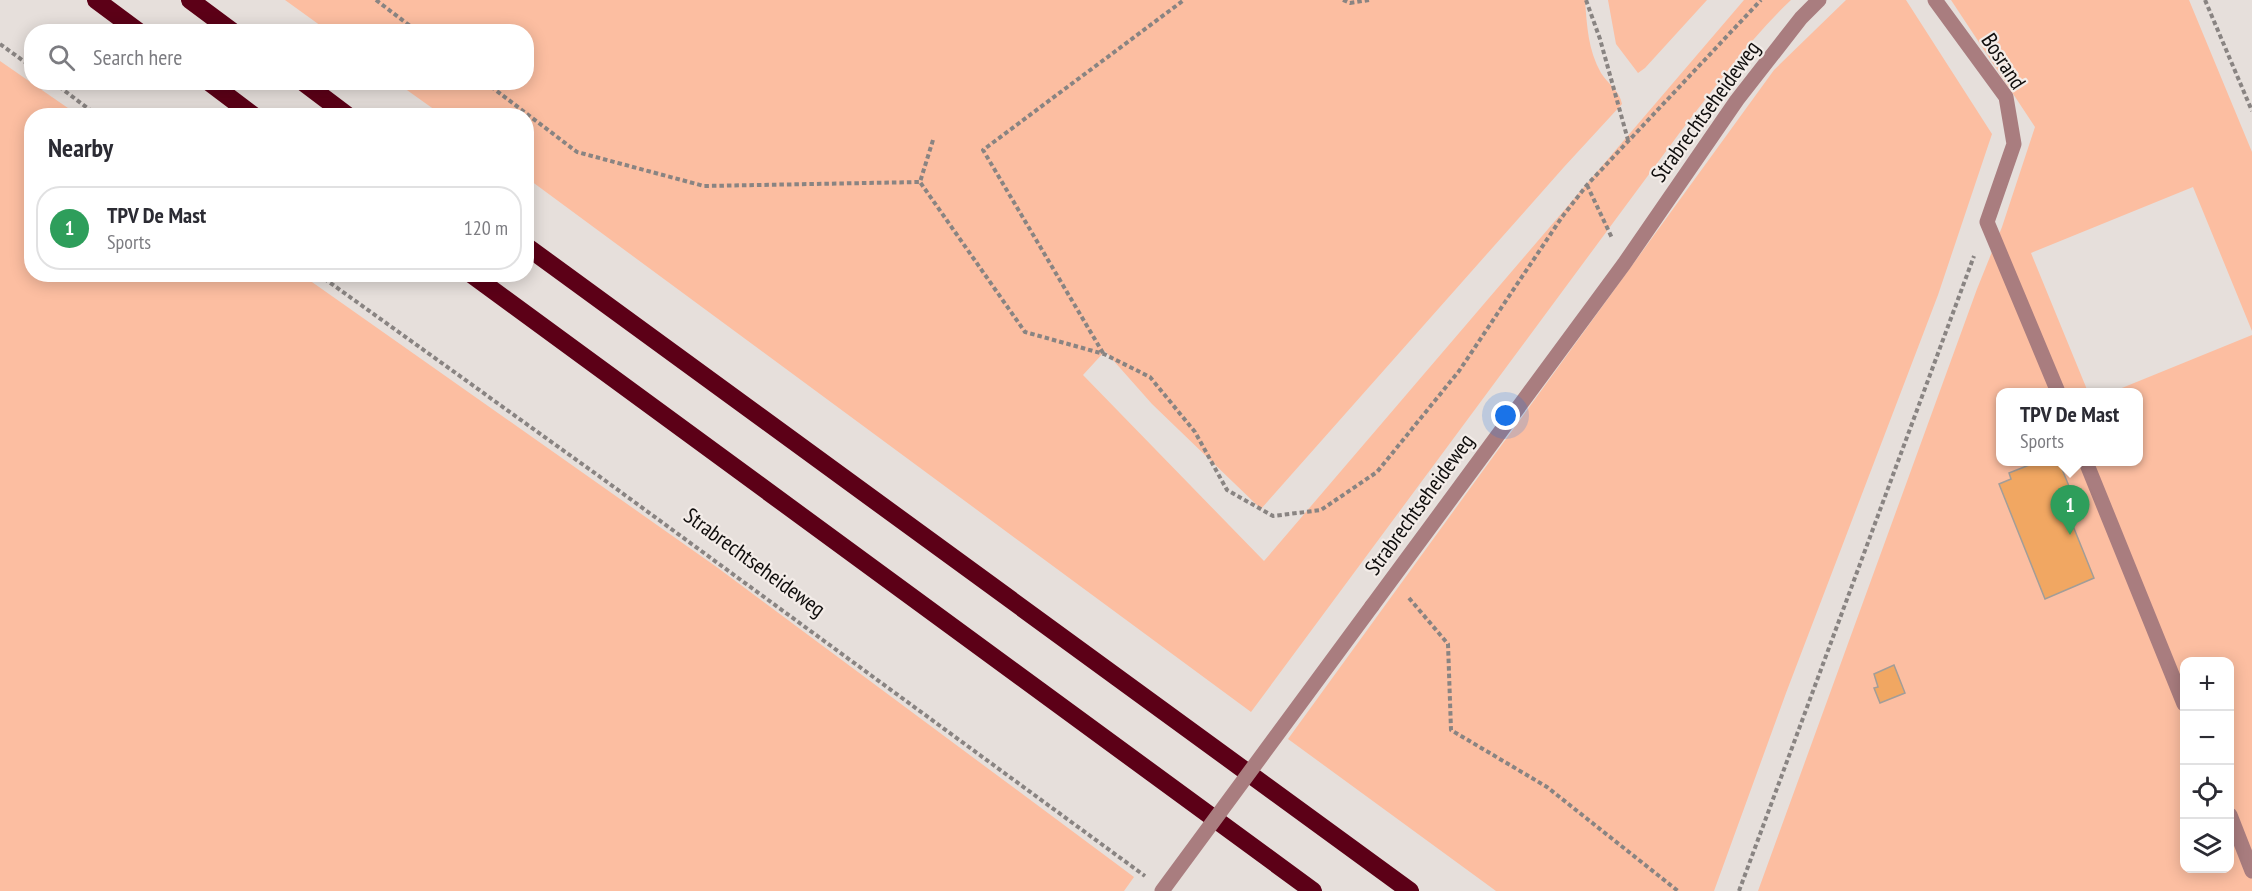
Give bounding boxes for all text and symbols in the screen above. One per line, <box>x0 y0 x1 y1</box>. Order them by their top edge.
search box <box>24 24 534 90</box>
street label: Bosrand <box>1976 28 2032 94</box>
street label: Strabrechtseheideweg <box>1644 35 1766 187</box>
icon: search <box>45 41 78 74</box>
text: Search here <box>93 43 182 71</box>
text: Nearby <box>48 131 113 164</box>
text: TPV De Mast <box>107 201 206 229</box>
text: 1 <box>65 215 74 241</box>
text: 120 m <box>464 215 508 241</box>
text: Sports <box>107 229 151 255</box>
popup <box>1996 388 2143 466</box>
text: TPV De Mast <box>2020 400 2119 428</box>
your location <box>1491 401 1520 430</box>
street label: Strabrechtseheideweg <box>1358 428 1480 580</box>
text: Sports <box>2020 428 2064 454</box>
pin: 1 <box>2050 486 2090 535</box>
street label: Strabrechtseheideweg <box>679 501 831 623</box>
map controls <box>2180 657 2234 873</box>
button: + <box>2180 657 2234 711</box>
button: − <box>2180 711 2234 765</box>
button: locate <box>2180 765 2234 819</box>
button: layers <box>2180 819 2234 873</box>

